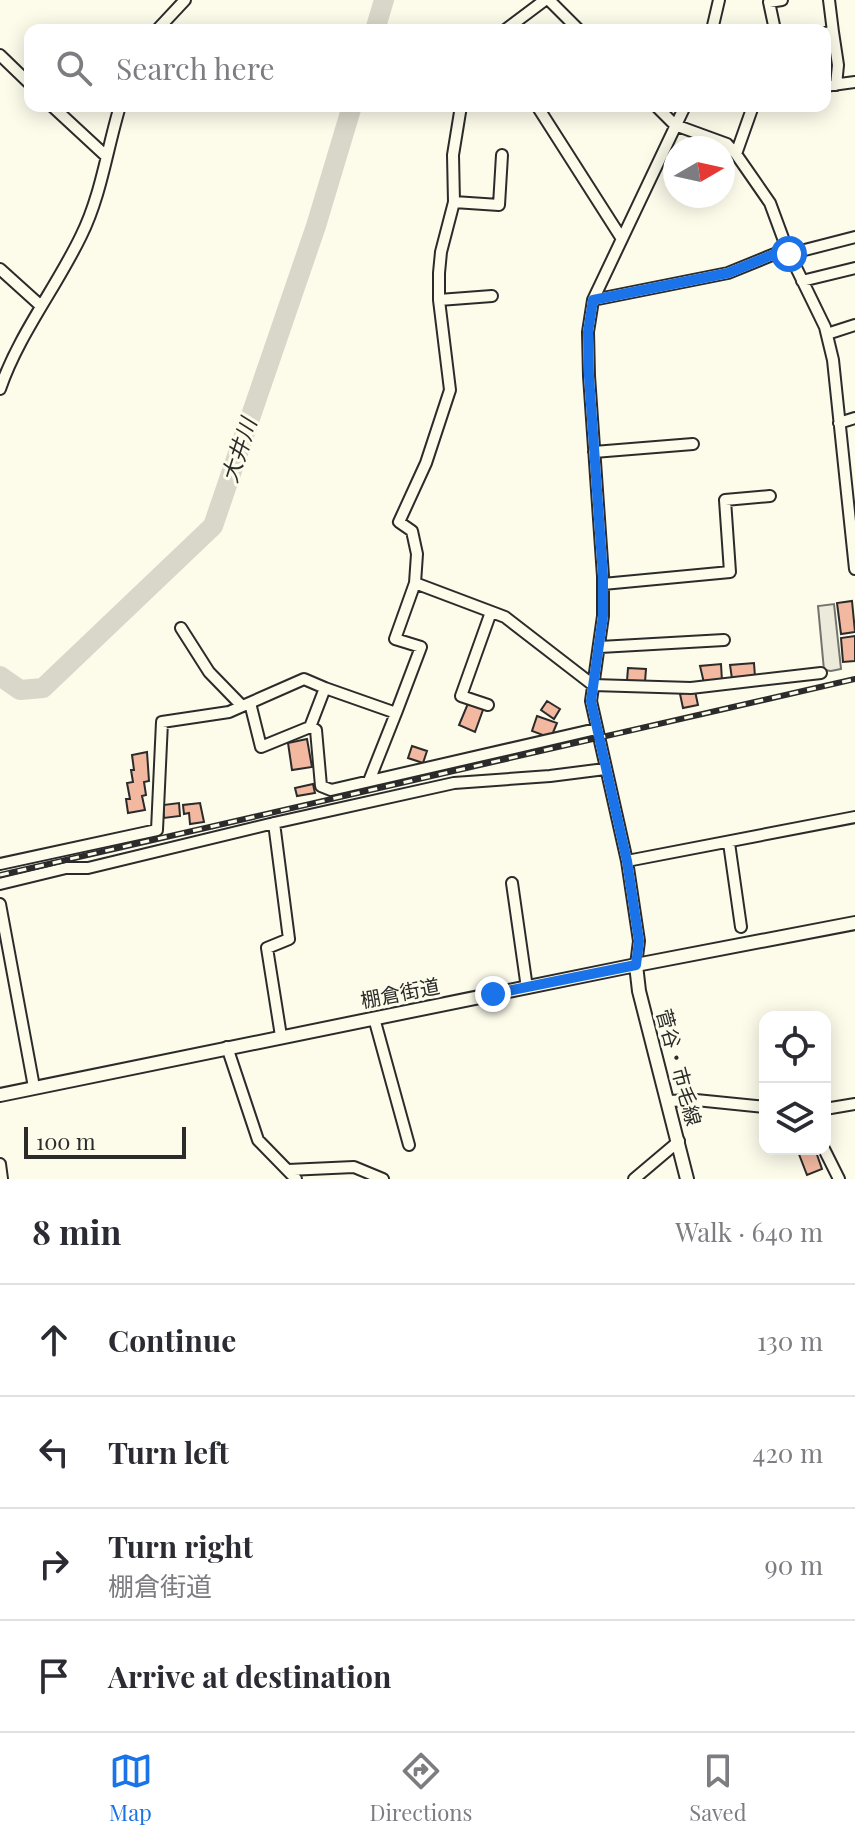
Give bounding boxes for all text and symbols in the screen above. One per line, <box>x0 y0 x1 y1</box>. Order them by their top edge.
search box <box>24 24 831 112</box>
icon: search <box>52 46 96 90</box>
text: Search here <box>116 48 275 88</box>
north arrow <box>663 136 735 208</box>
route start <box>771 236 807 272</box>
water label: 大井川 <box>214 412 263 486</box>
street label: 棚倉街道 <box>358 971 442 1013</box>
route end <box>475 976 511 1012</box>
street label: 菅谷・市毛線 <box>651 1006 709 1128</box>
map controls <box>759 1011 831 1155</box>
button: locate <box>759 1011 831 1083</box>
button: layers <box>759 1083 831 1155</box>
scale bar <box>24 1123 186 1159</box>
text: 100 m <box>36 1126 96 1156</box>
text: 8 min <box>32 1208 121 1254</box>
text: Walk · 640 m <box>675 1214 823 1249</box>
icon: ahead <box>32 1318 76 1362</box>
text: Continue <box>108 1320 236 1360</box>
text: 130 m <box>757 1323 823 1358</box>
icon: left <box>32 1430 76 1474</box>
text: Turn left <box>108 1432 229 1472</box>
text: 420 m <box>753 1435 823 1470</box>
text: Turn right <box>108 1526 253 1566</box>
icon: right <box>32 1542 76 1586</box>
text: 90 m <box>765 1547 823 1582</box>
text: 棚倉街道 <box>108 1568 212 1603</box>
icon: arrive <box>32 1654 76 1698</box>
text: Arrive at destination <box>108 1656 391 1696</box>
tab: Map <box>109 1749 153 1827</box>
tab: Directions <box>370 1749 472 1827</box>
tab: Saved <box>689 1749 747 1827</box>

